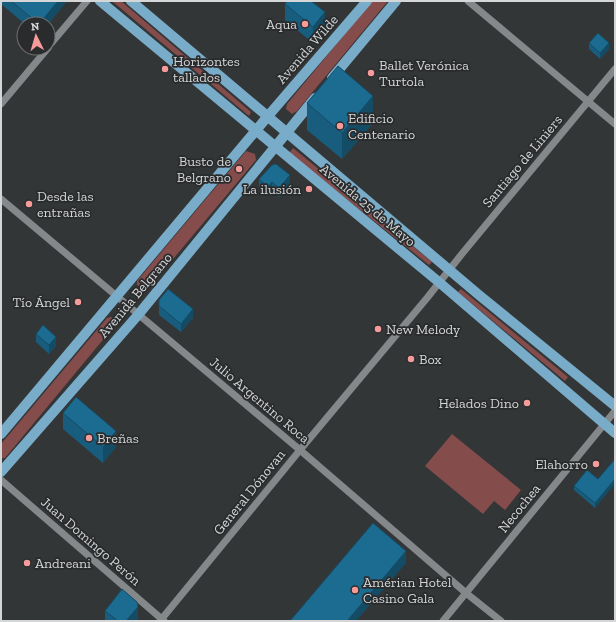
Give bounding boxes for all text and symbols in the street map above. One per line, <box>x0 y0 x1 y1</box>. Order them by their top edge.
street label: Avenida Wilde <box>273 11 342 87</box>
north arrow <box>16 16 56 56</box>
place label: Aqua <box>266 16 297 33</box>
marker: Aqua <box>300 19 310 29</box>
text: N <box>30 20 41 33</box>
place label: Horizontes tallados <box>173 53 240 86</box>
place label: Ballet Verónica Turtola <box>379 57 469 90</box>
marker: Horizontes tallados <box>160 64 170 74</box>
marker: Ballet Verónica Turtola <box>366 68 376 78</box>
place label: Edificio Centenario <box>348 110 415 143</box>
street label: Santiago de Liniers <box>479 112 566 211</box>
marker: Edificio Centenario <box>335 121 345 131</box>
place label: Busto de Belgrano <box>177 153 231 186</box>
street label: Avenida 25 de Mayo <box>317 161 419 250</box>
marker: Busto de Belgrano <box>234 164 244 174</box>
place label: La ilusión <box>243 181 301 198</box>
marker: La ilusión <box>304 184 314 194</box>
place label: Desde las entrañas <box>37 188 94 221</box>
marker: Desde las entrañas <box>24 199 34 209</box>
street label: Avenida Belgrano <box>95 249 176 341</box>
place label: Tío Ángel <box>12 294 70 311</box>
marker: Tío Ángel <box>73 297 83 307</box>
place label: New Melody <box>386 321 461 338</box>
marker: New Melody <box>373 324 383 334</box>
place label: Box <box>419 351 442 368</box>
street label: Julio Argentino Roca <box>206 354 313 447</box>
marker: Box <box>406 354 416 364</box>
place label: Helados Dino <box>439 395 519 412</box>
marker: Helados Dino <box>522 398 532 408</box>
place label: Breñas <box>97 430 139 447</box>
marker: Breñas <box>84 433 94 443</box>
street label: General Dónovan <box>210 446 289 538</box>
place label: Elahorro <box>535 456 588 473</box>
marker: Elahorro <box>591 459 601 469</box>
street label: Necochea <box>495 480 544 536</box>
street label: Juan Domingo Perón <box>37 493 144 589</box>
place label: Andreani <box>35 555 91 572</box>
marker: Andreani <box>22 558 32 568</box>
place label: Amérian Hotel Casino Gala <box>363 574 452 607</box>
marker: Amérian Hotel Casino Gala <box>350 585 360 595</box>

